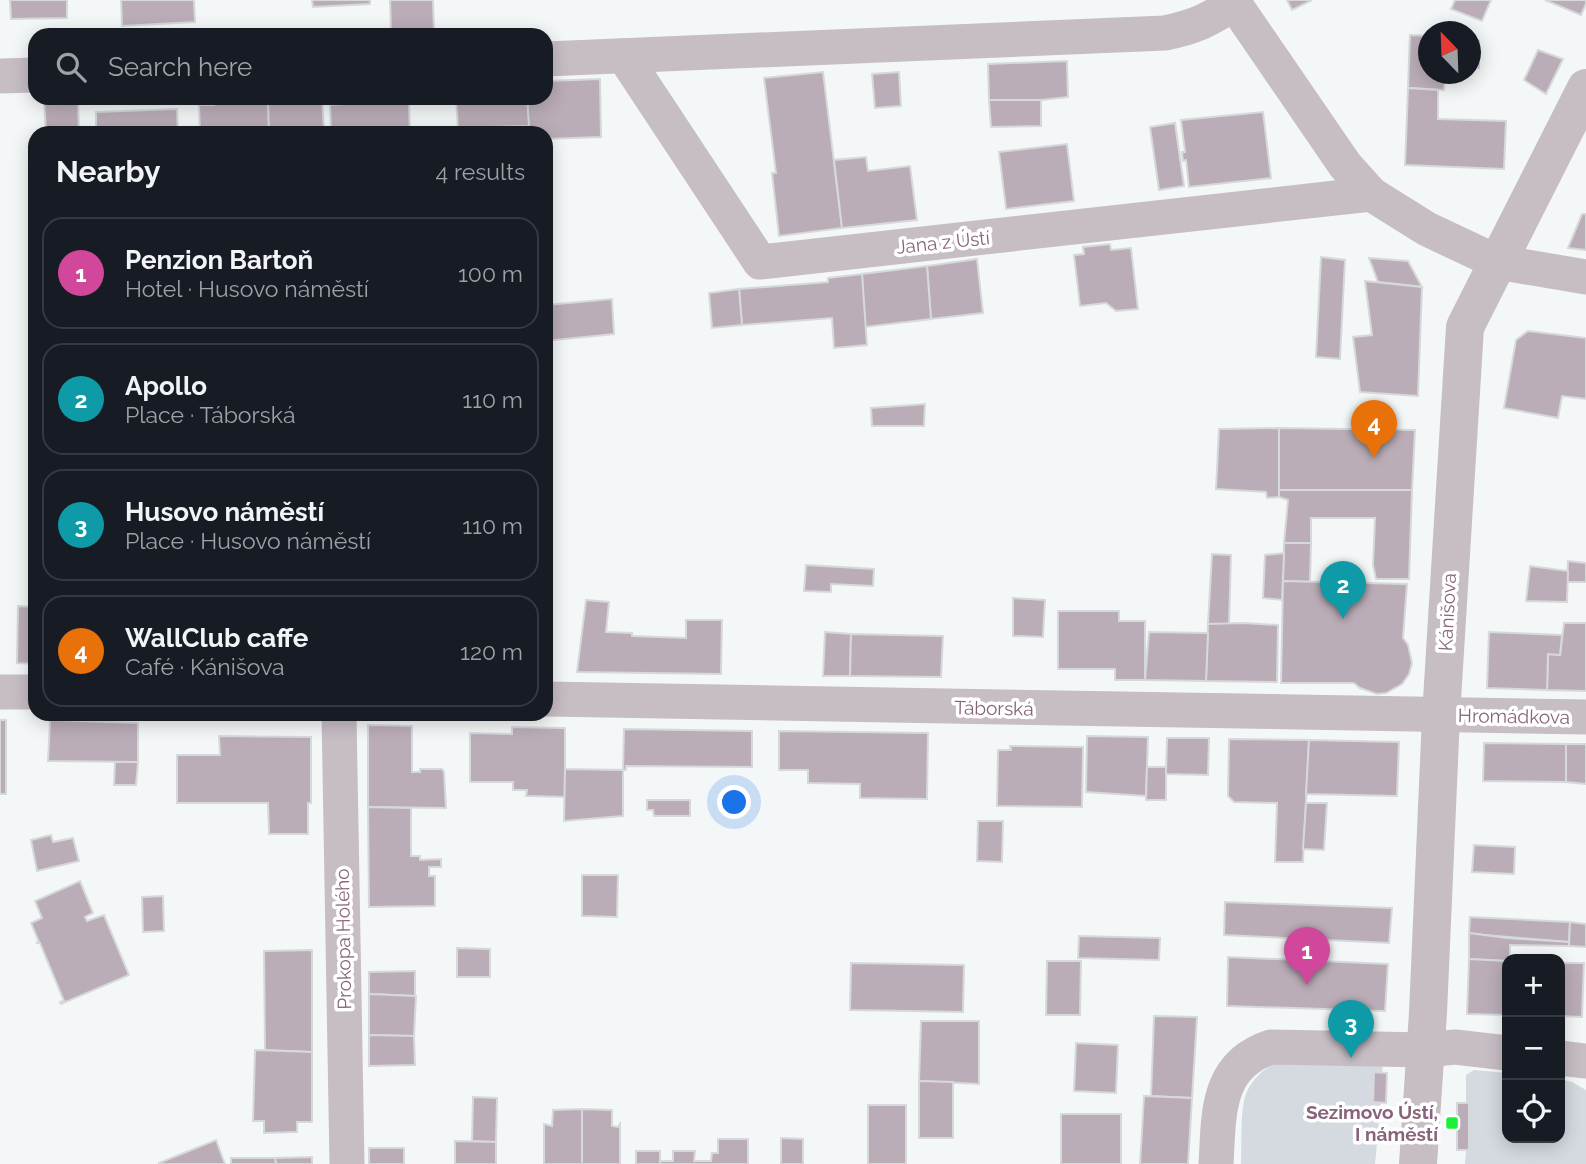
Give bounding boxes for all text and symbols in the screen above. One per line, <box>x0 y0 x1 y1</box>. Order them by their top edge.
north arrow <box>1418 21 1481 84</box>
search box <box>28 28 553 105</box>
icon: search <box>52 48 90 86</box>
text: Search here <box>108 52 252 82</box>
text: Nearby <box>56 154 160 189</box>
text: 4 results <box>436 158 525 185</box>
street label: Jana z Ústí <box>895 226 992 258</box>
text: Penzion Bartoň <box>125 245 313 275</box>
text: 1 <box>75 260 87 287</box>
text: 100 m <box>458 260 523 287</box>
text: Hotel · Husovo náměstí <box>125 275 369 302</box>
text: Apollo <box>125 371 207 401</box>
text: 2 <box>75 386 87 413</box>
text: 110 m <box>462 386 523 413</box>
pin: 4 <box>1351 400 1397 458</box>
text: Place · Táborská <box>125 401 295 428</box>
text: Husovo náměstí <box>125 497 324 527</box>
text: 3 <box>75 512 87 539</box>
text: 110 m <box>462 512 523 539</box>
text: Place · Husovo náměstí <box>125 527 371 554</box>
pin: 2 <box>1320 561 1366 619</box>
street label: Kánišova <box>1434 572 1460 652</box>
text: WallClub caffe <box>125 623 308 653</box>
text: 4 <box>74 638 88 665</box>
text: 120 m <box>460 638 523 665</box>
text: Café · Kánišova <box>125 653 285 680</box>
street label: Táborská <box>954 696 1034 720</box>
street label: Hromádkova <box>1458 704 1570 728</box>
your location <box>717 785 751 819</box>
street label: Prokopa Holého <box>331 868 355 1010</box>
pin: 1 <box>1284 927 1330 985</box>
map controls <box>1502 954 1565 1143</box>
button: + <box>1502 954 1565 1017</box>
pin: 3 <box>1328 1000 1374 1058</box>
button: − <box>1502 1017 1565 1080</box>
button: locate <box>1502 1080 1565 1143</box>
place label: Sezimovo Ústí, I náměstí <box>1306 1101 1439 1145</box>
marker: Sezimovo Ústí, I náměstí <box>1444 1115 1460 1131</box>

